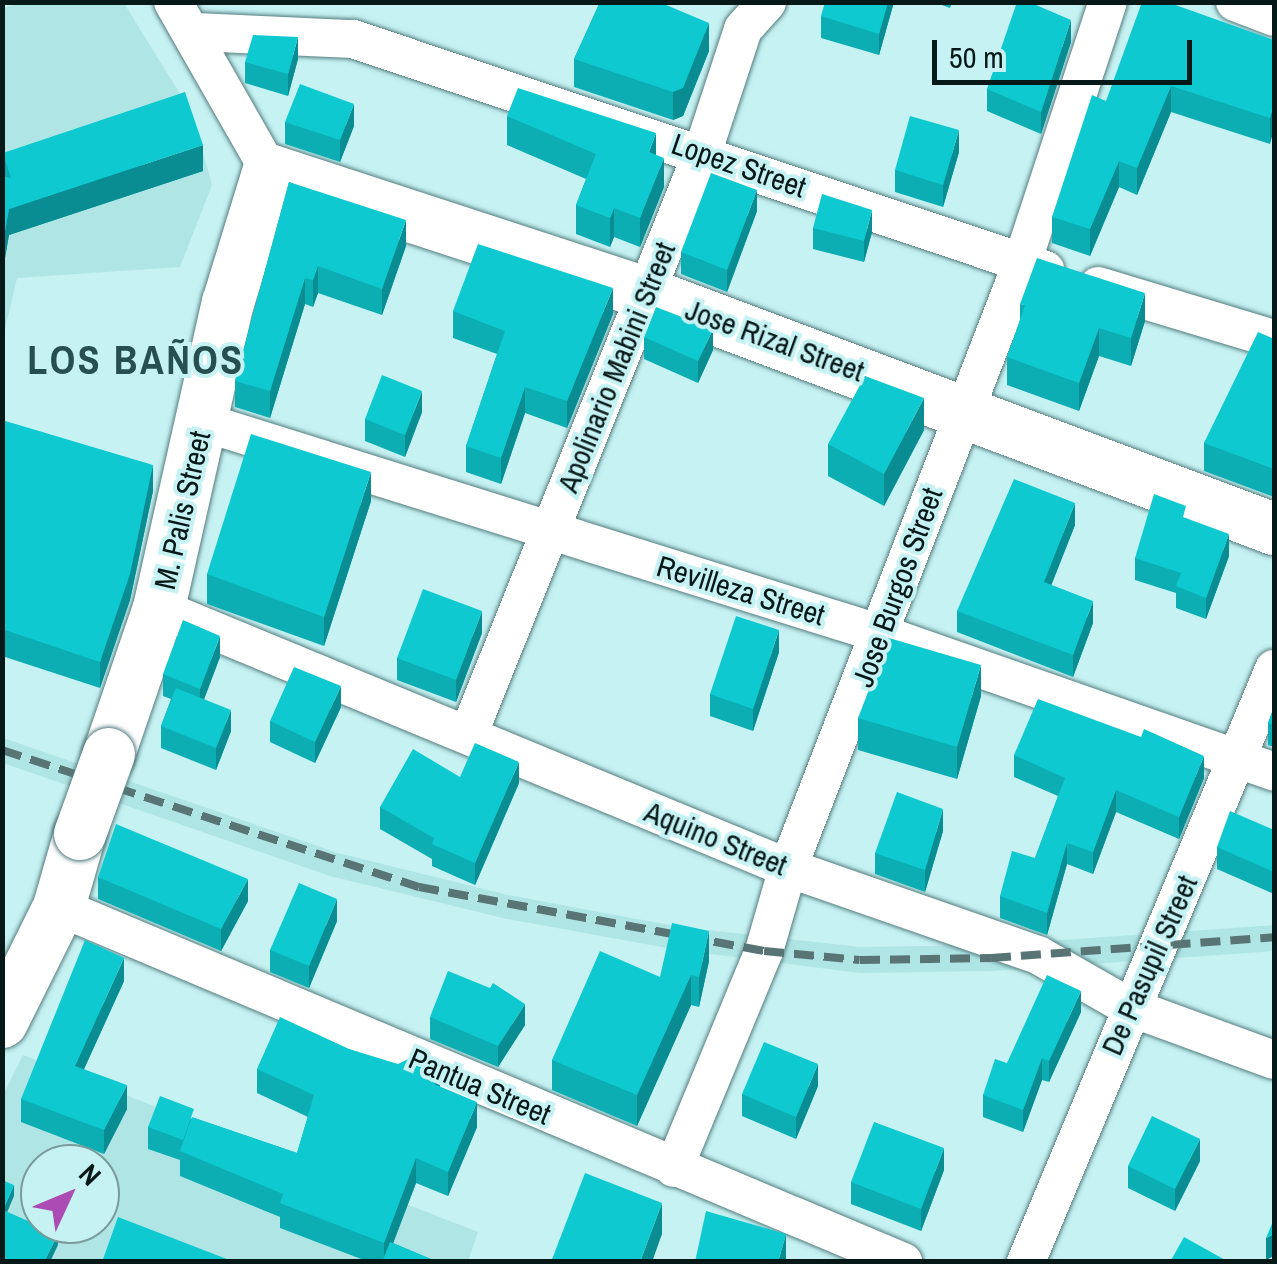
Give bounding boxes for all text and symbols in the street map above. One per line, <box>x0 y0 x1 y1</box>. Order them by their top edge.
scale bar <box>937 20 1197 82</box>
text: 50 m <box>949 37 1004 77</box>
street label: Lopez Street <box>667 125 811 205</box>
street label: Apolinario Mabini Street <box>549 237 683 497</box>
street label: Jose Rizal Street <box>681 291 869 389</box>
district label: LOS BAÑOS <box>27 336 245 384</box>
street label: M. Palis Street <box>146 427 218 593</box>
street label: Jose Burgos Street <box>844 483 950 691</box>
street label: Revilleza Street <box>653 547 829 633</box>
street label: Aquino Street <box>640 793 792 883</box>
street label: De Pasupil Street <box>1093 870 1205 1060</box>
street label: Pantua Street <box>404 1040 556 1132</box>
north arrow <box>20 1144 120 1244</box>
text: N <box>71 1155 110 1194</box>

